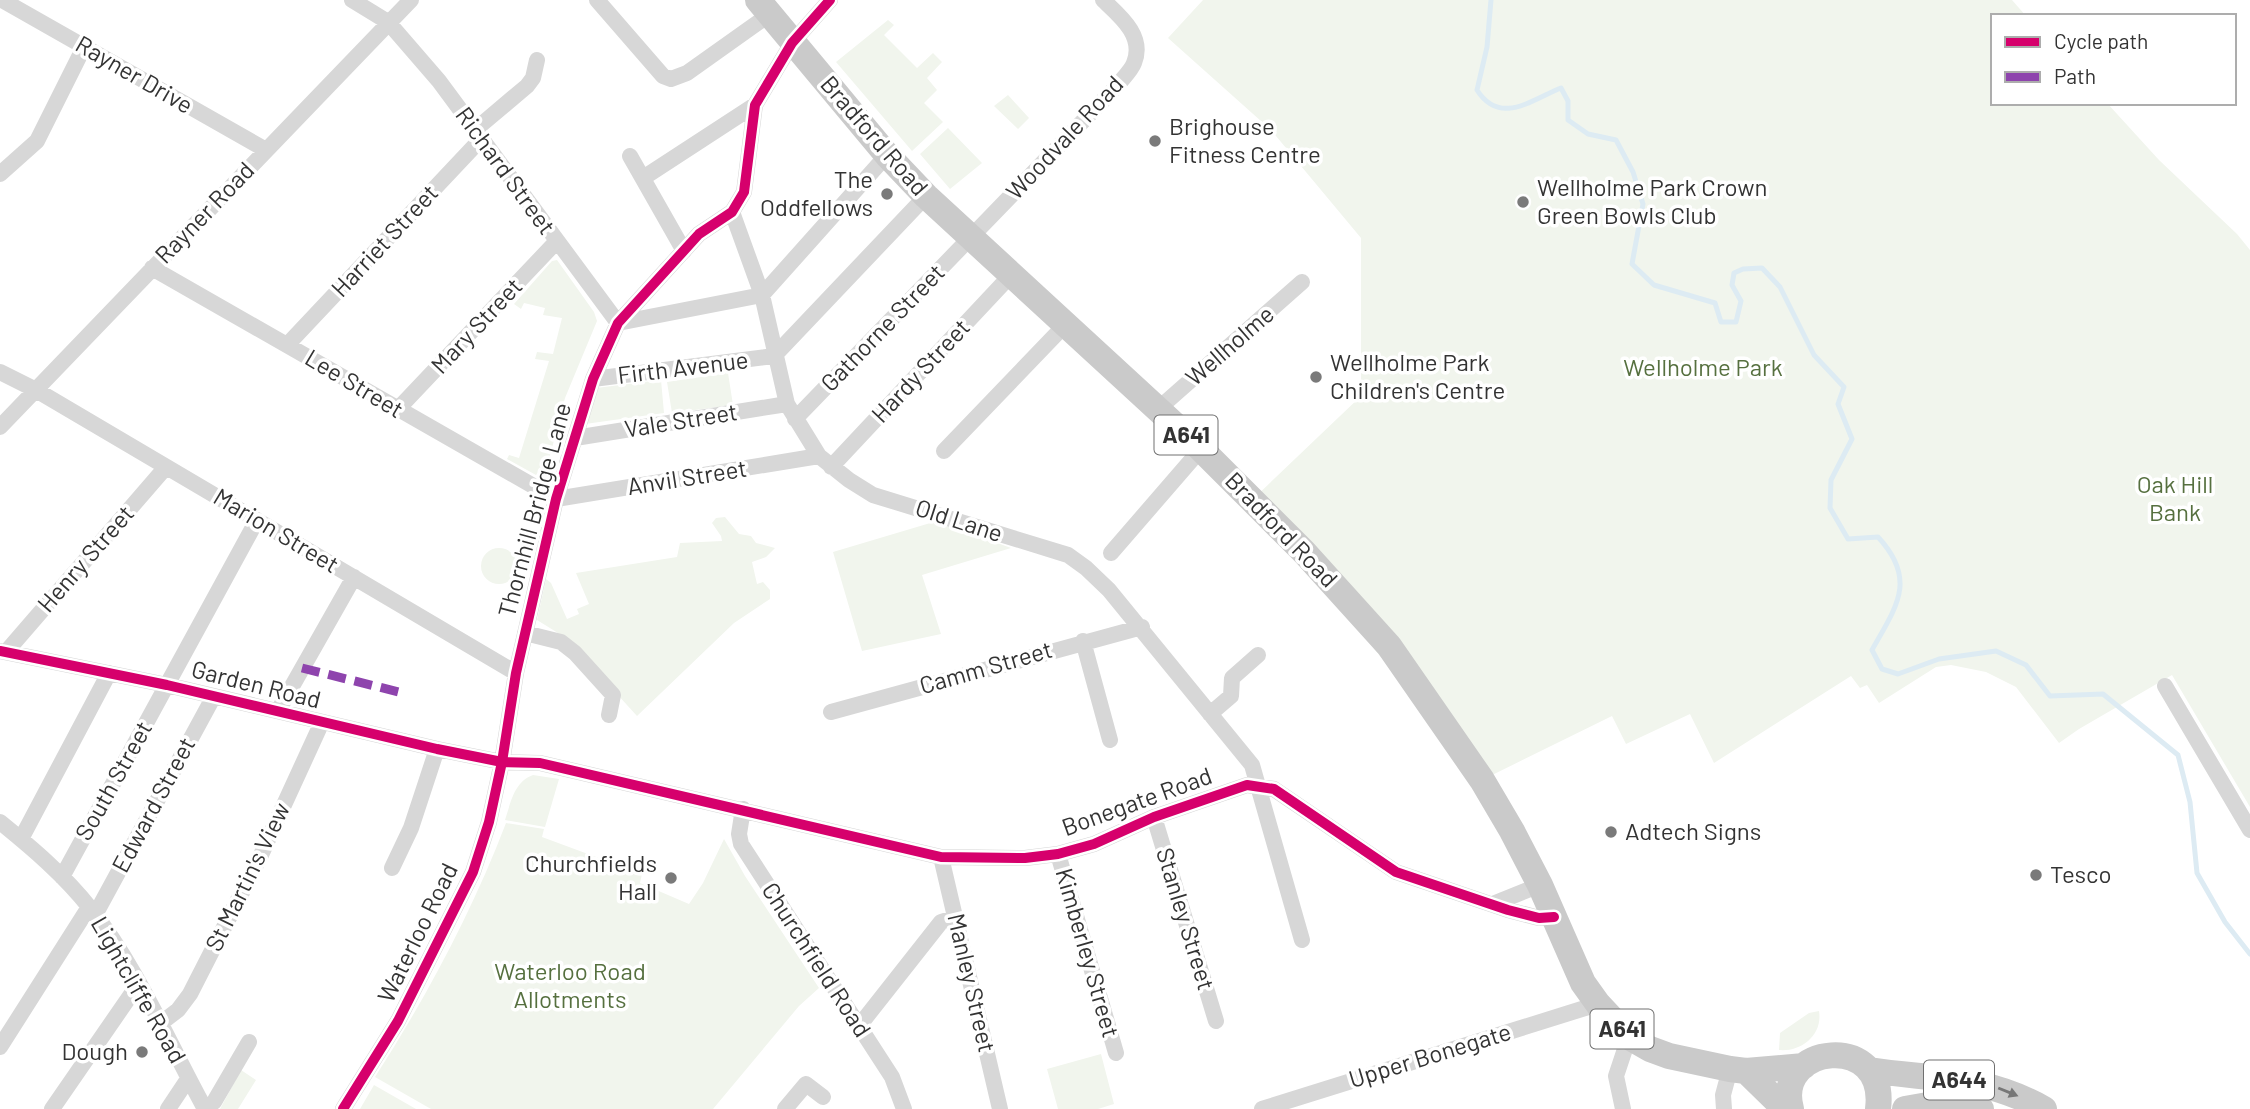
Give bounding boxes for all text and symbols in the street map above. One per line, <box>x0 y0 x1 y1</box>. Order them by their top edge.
legend <box>1991 14 2236 105</box>
text: Cycle path <box>2054 28 2148 53</box>
street label: Rayner Drive <box>71 29 198 119</box>
text: Path <box>2054 63 2096 88</box>
street label: Bradford Road <box>815 69 935 201</box>
street label: Woodvale Road <box>999 69 1129 205</box>
street label: Richard Street <box>450 101 562 240</box>
place label: Brighouse Fitness Centre <box>1169 111 1321 168</box>
marker: Brighouse Fitness Centre <box>1147 133 1163 149</box>
street label: Rayner Road <box>148 155 260 269</box>
place label: The Oddfellows <box>760 164 873 221</box>
place label: Wellholme Park Crown Green Bowls Club <box>1537 172 1767 229</box>
street label: Harriet Street <box>324 178 443 302</box>
marker: The Oddfellows <box>879 186 895 202</box>
marker: Wellholme Park Crown Green Bowls Club <box>1515 194 1531 210</box>
street label: Gathorne Street <box>814 257 950 397</box>
street label: Mary Street <box>424 271 528 379</box>
street label: Wellholme <box>1179 299 1279 391</box>
street label: Hardy Street <box>865 312 975 428</box>
street label: Lee Street <box>300 342 409 423</box>
street label: Firth Avenue <box>616 344 750 389</box>
place label: Wellholme Park Children's Centre <box>1330 347 1505 404</box>
park label: Wellholme Park <box>1623 352 1783 381</box>
marker: Wellholme Park Children's Centre <box>1308 369 1324 385</box>
street label: Vale Street <box>622 396 739 443</box>
street label: Thornhill Bridge Lane <box>491 399 576 620</box>
road number: A641 <box>1154 416 1218 454</box>
street label: Anvil Street <box>625 453 749 500</box>
street label: Bradford Road <box>1220 465 1344 593</box>
park label: Oak Hill Bank <box>2137 469 2213 526</box>
street label: Marion Street <box>209 481 345 578</box>
street label: Old Lane <box>912 492 1007 547</box>
street label: Henry Street <box>31 499 139 617</box>
street label: Camm Street <box>916 634 1055 699</box>
street label: Garden Road <box>189 653 324 714</box>
street label: South Street <box>68 716 157 845</box>
street label: Edward Street <box>105 732 200 877</box>
street label: Bonegate Road <box>1057 760 1216 841</box>
street label: St Martin's View <box>198 797 295 956</box>
place label: Adtech Signs <box>1625 816 1761 845</box>
marker: Adtech Signs <box>1603 824 1619 840</box>
street label: Stanley Street <box>1151 844 1222 993</box>
place label: Churchfields Hall <box>525 848 657 905</box>
street label: Waterloo Road <box>370 858 463 1007</box>
place label: Tesco <box>2050 859 2112 888</box>
street label: Kimberley Street <box>1050 865 1126 1040</box>
marker: Tesco <box>2028 867 2044 883</box>
marker: Churchfields Hall <box>663 870 679 886</box>
street label: Churchfield Road <box>757 876 878 1042</box>
street label: Manley Street <box>942 910 1003 1055</box>
street label: Lightcliffe Road <box>86 911 193 1068</box>
park label: Waterloo Road Allotments <box>494 956 646 1013</box>
road number: A641 <box>1590 1010 1654 1048</box>
street label: Upper Bonegate <box>1345 1016 1514 1093</box>
place label: Dough <box>61 1036 128 1065</box>
marker: Dough <box>134 1044 150 1060</box>
road number: A644 <box>1924 1060 1994 1100</box>
one-way arrow <box>1998 1086 2019 1097</box>

